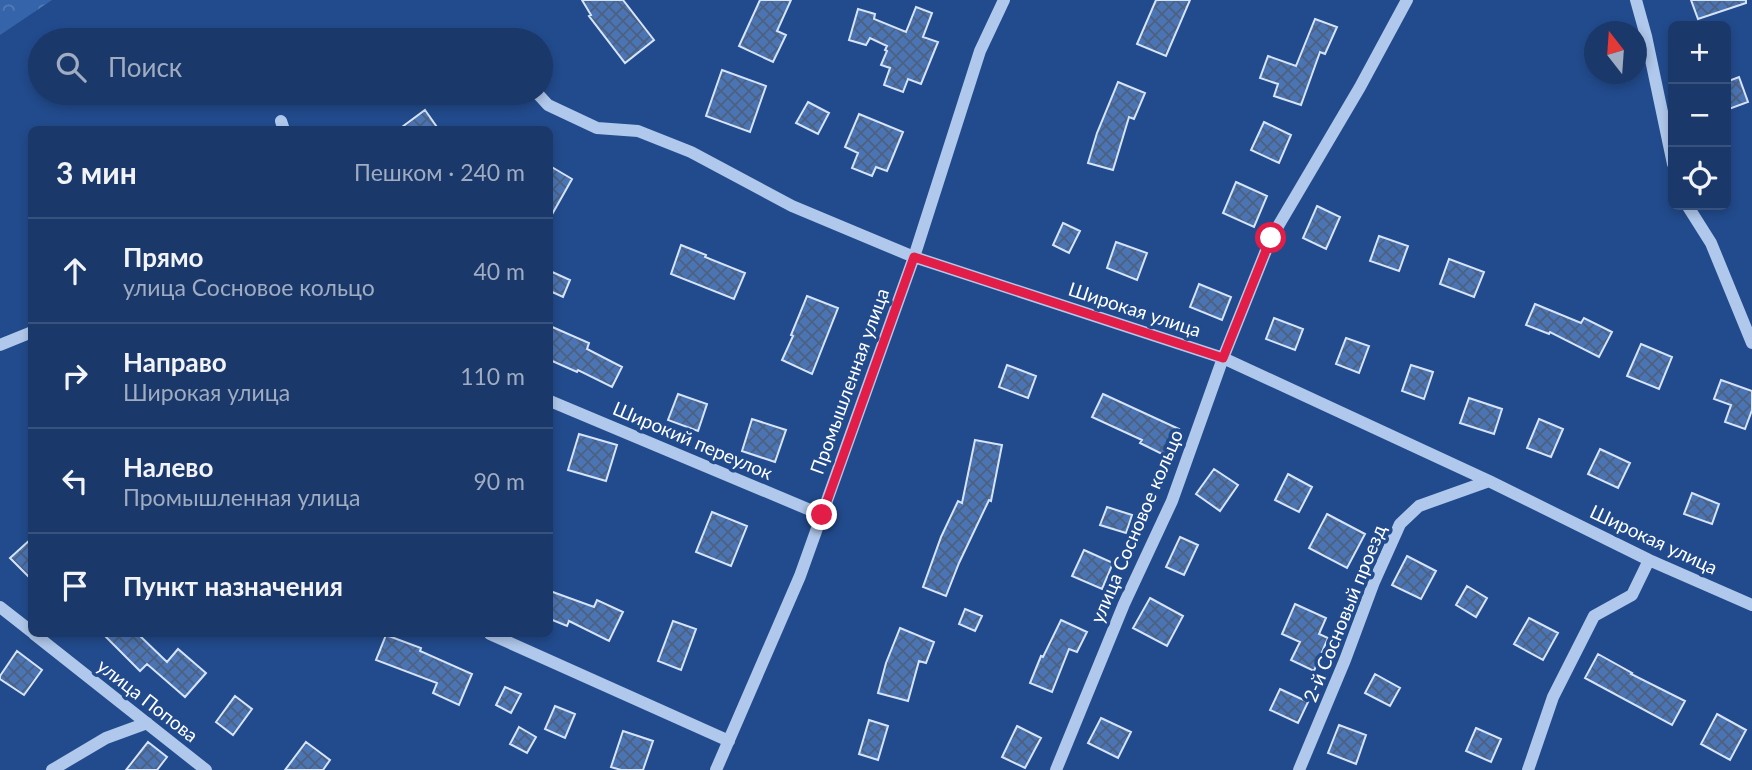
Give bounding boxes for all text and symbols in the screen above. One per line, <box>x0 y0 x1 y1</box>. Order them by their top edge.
north arrow <box>1584 21 1647 84</box>
map controls <box>1668 21 1731 210</box>
button: + <box>1668 21 1731 84</box>
search box <box>28 28 553 105</box>
icon: search <box>52 48 90 86</box>
text: Поиск <box>108 51 182 83</box>
button: − <box>1668 84 1731 147</box>
button: locate <box>1668 147 1731 210</box>
text: 3 мин <box>56 154 137 190</box>
text: Пешком · 240 m <box>354 158 525 186</box>
route start <box>1255 222 1286 253</box>
text: Прямо <box>123 241 204 273</box>
icon: ahead <box>56 252 94 290</box>
text: 40 m <box>474 257 525 285</box>
text: улица Сосновое кольцо <box>123 273 375 301</box>
street label: Широкая улица <box>1066 277 1204 341</box>
street label: Промышленная улица <box>805 285 893 477</box>
text: Направо <box>123 346 227 378</box>
icon: right <box>56 357 94 395</box>
text: 110 m <box>460 362 525 390</box>
text: Широкая улица <box>123 378 290 406</box>
street label: Широкий переулок <box>610 396 776 484</box>
street label: улица Сосновое кольцо <box>1085 426 1187 626</box>
text: Налево <box>123 451 213 483</box>
icon: left <box>56 462 94 500</box>
text: 90 m <box>474 467 525 495</box>
text: Промышленная улица <box>123 483 360 511</box>
route end <box>806 499 837 530</box>
street label: Широкая улица <box>1587 499 1721 579</box>
street label: 2-й Сосновый проезд <box>1298 521 1390 705</box>
icon: arrive <box>56 567 94 605</box>
text: Пункт назначения <box>123 570 343 602</box>
street label: улица Попова <box>93 654 203 746</box>

